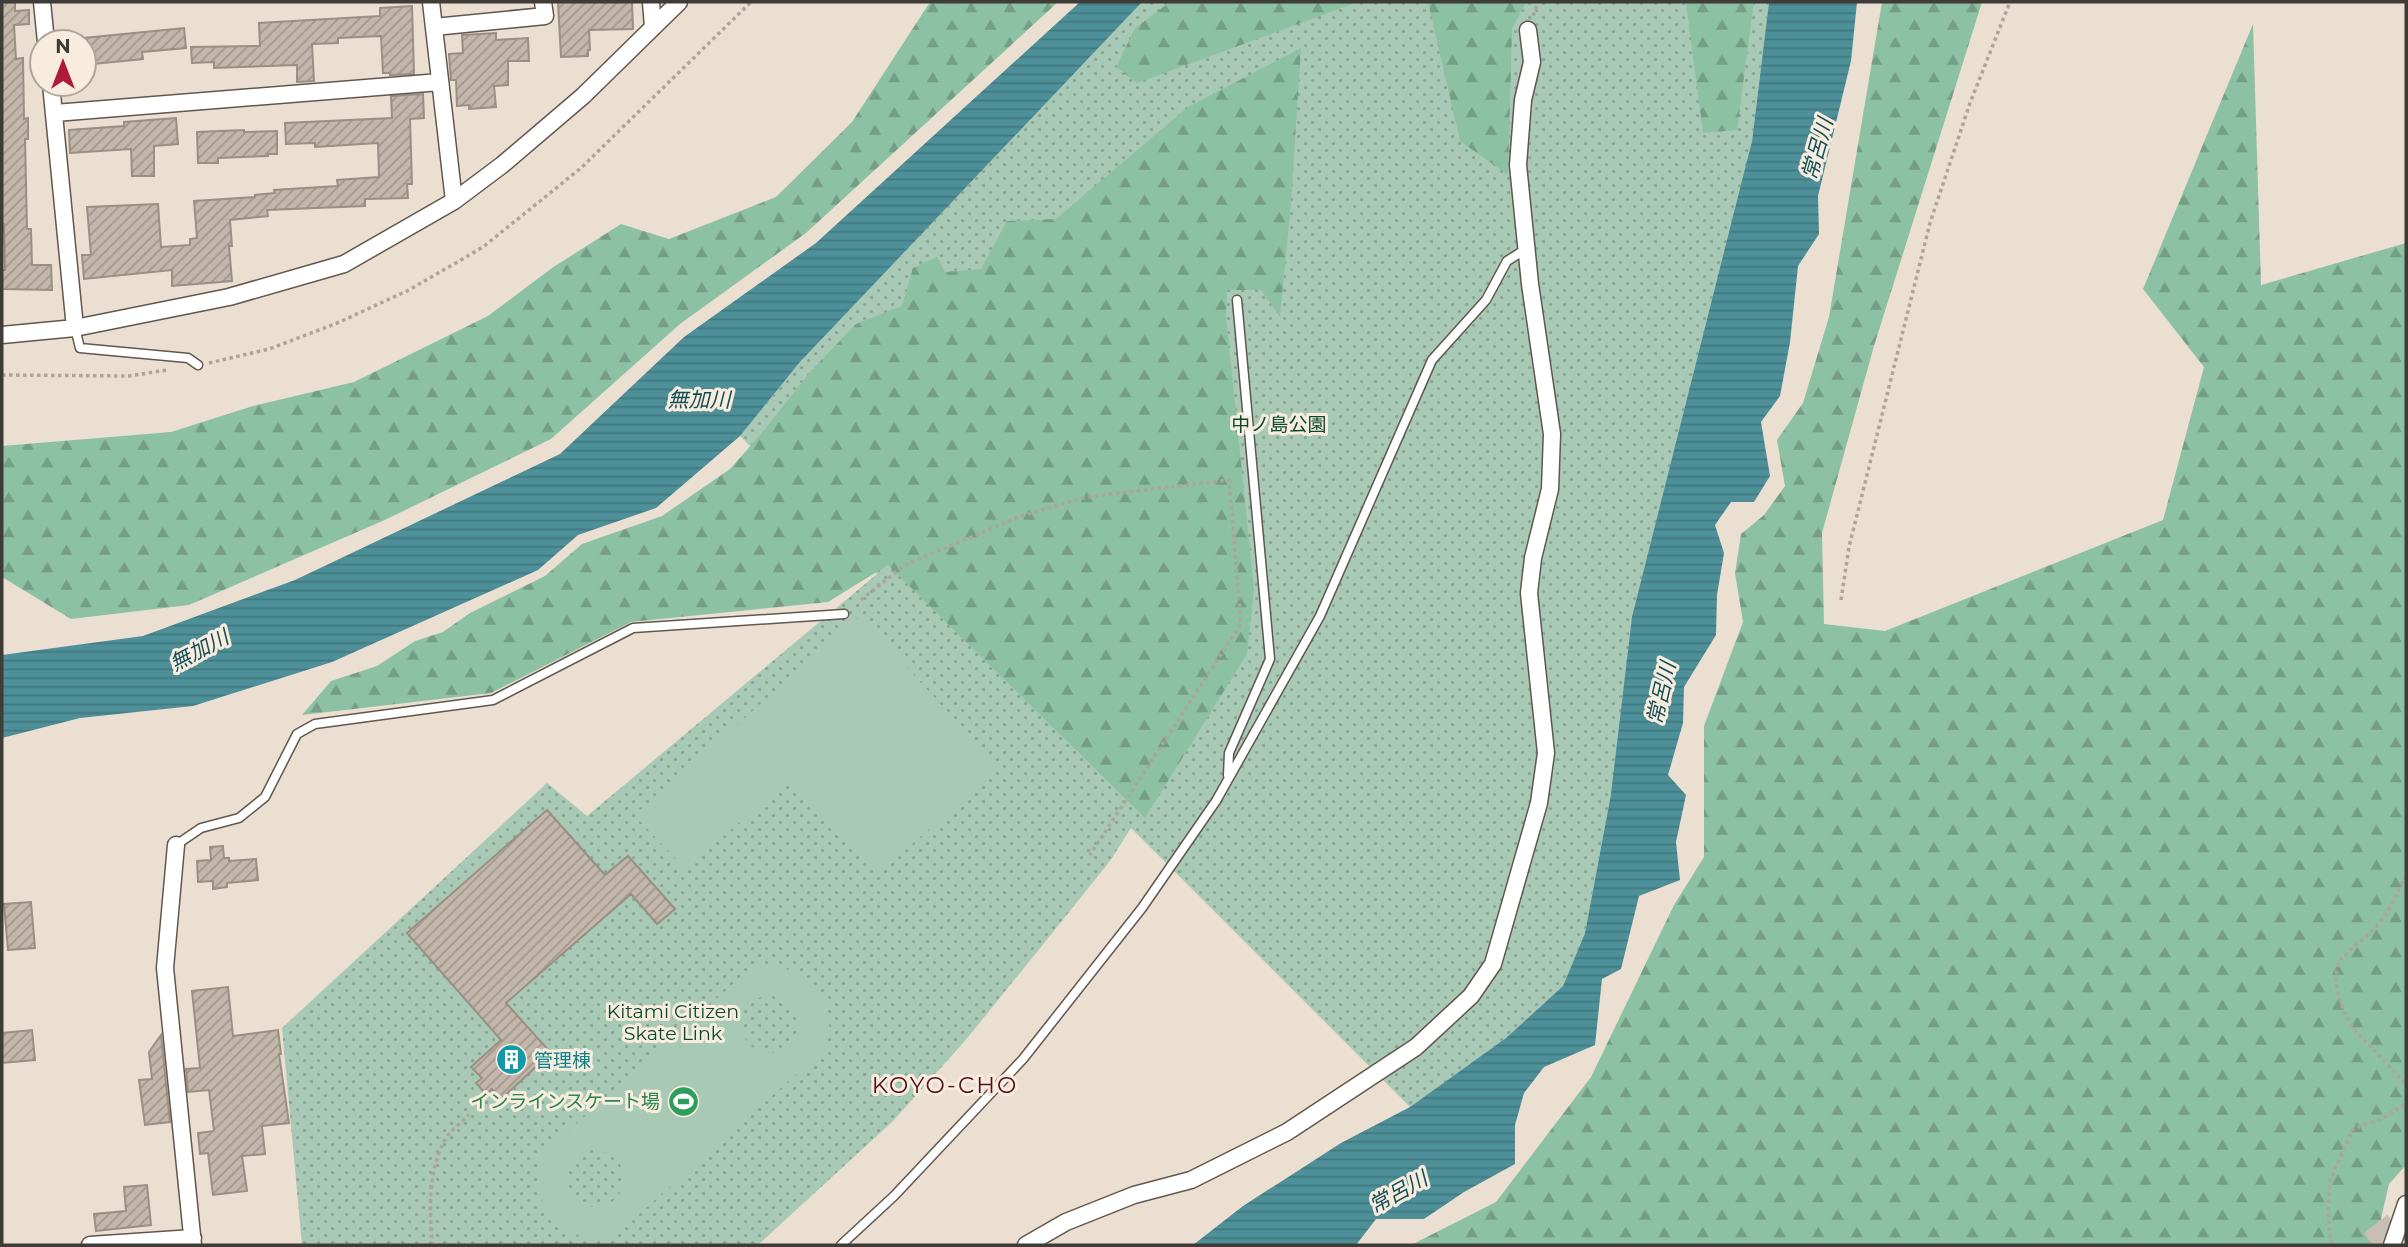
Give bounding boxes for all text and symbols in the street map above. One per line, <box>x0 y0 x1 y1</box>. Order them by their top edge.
north arrow <box>28 28 98 98</box>
text: N <box>55 35 71 58</box>
water label: 常呂川 <box>1796 113 1838 183</box>
water label: 無加川 <box>668 387 732 412</box>
park label: 中ノ島公園 <box>1231 413 1327 436</box>
water label: 無加川 <box>165 623 234 676</box>
water label: 常呂川 <box>1642 658 1681 727</box>
park label: Kitami Citizen Skate Link <box>607 1000 739 1045</box>
building icon: 管理棟 <box>494 1043 528 1077</box>
place label: 管理棟 <box>534 1049 591 1072</box>
district label: KOYO-CHO <box>872 1071 1018 1099</box>
sports icon: インラインスケート場 <box>666 1084 700 1118</box>
place label: インラインスケート場 <box>470 1090 660 1113</box>
water label: 常呂川 <box>1364 1165 1433 1218</box>

